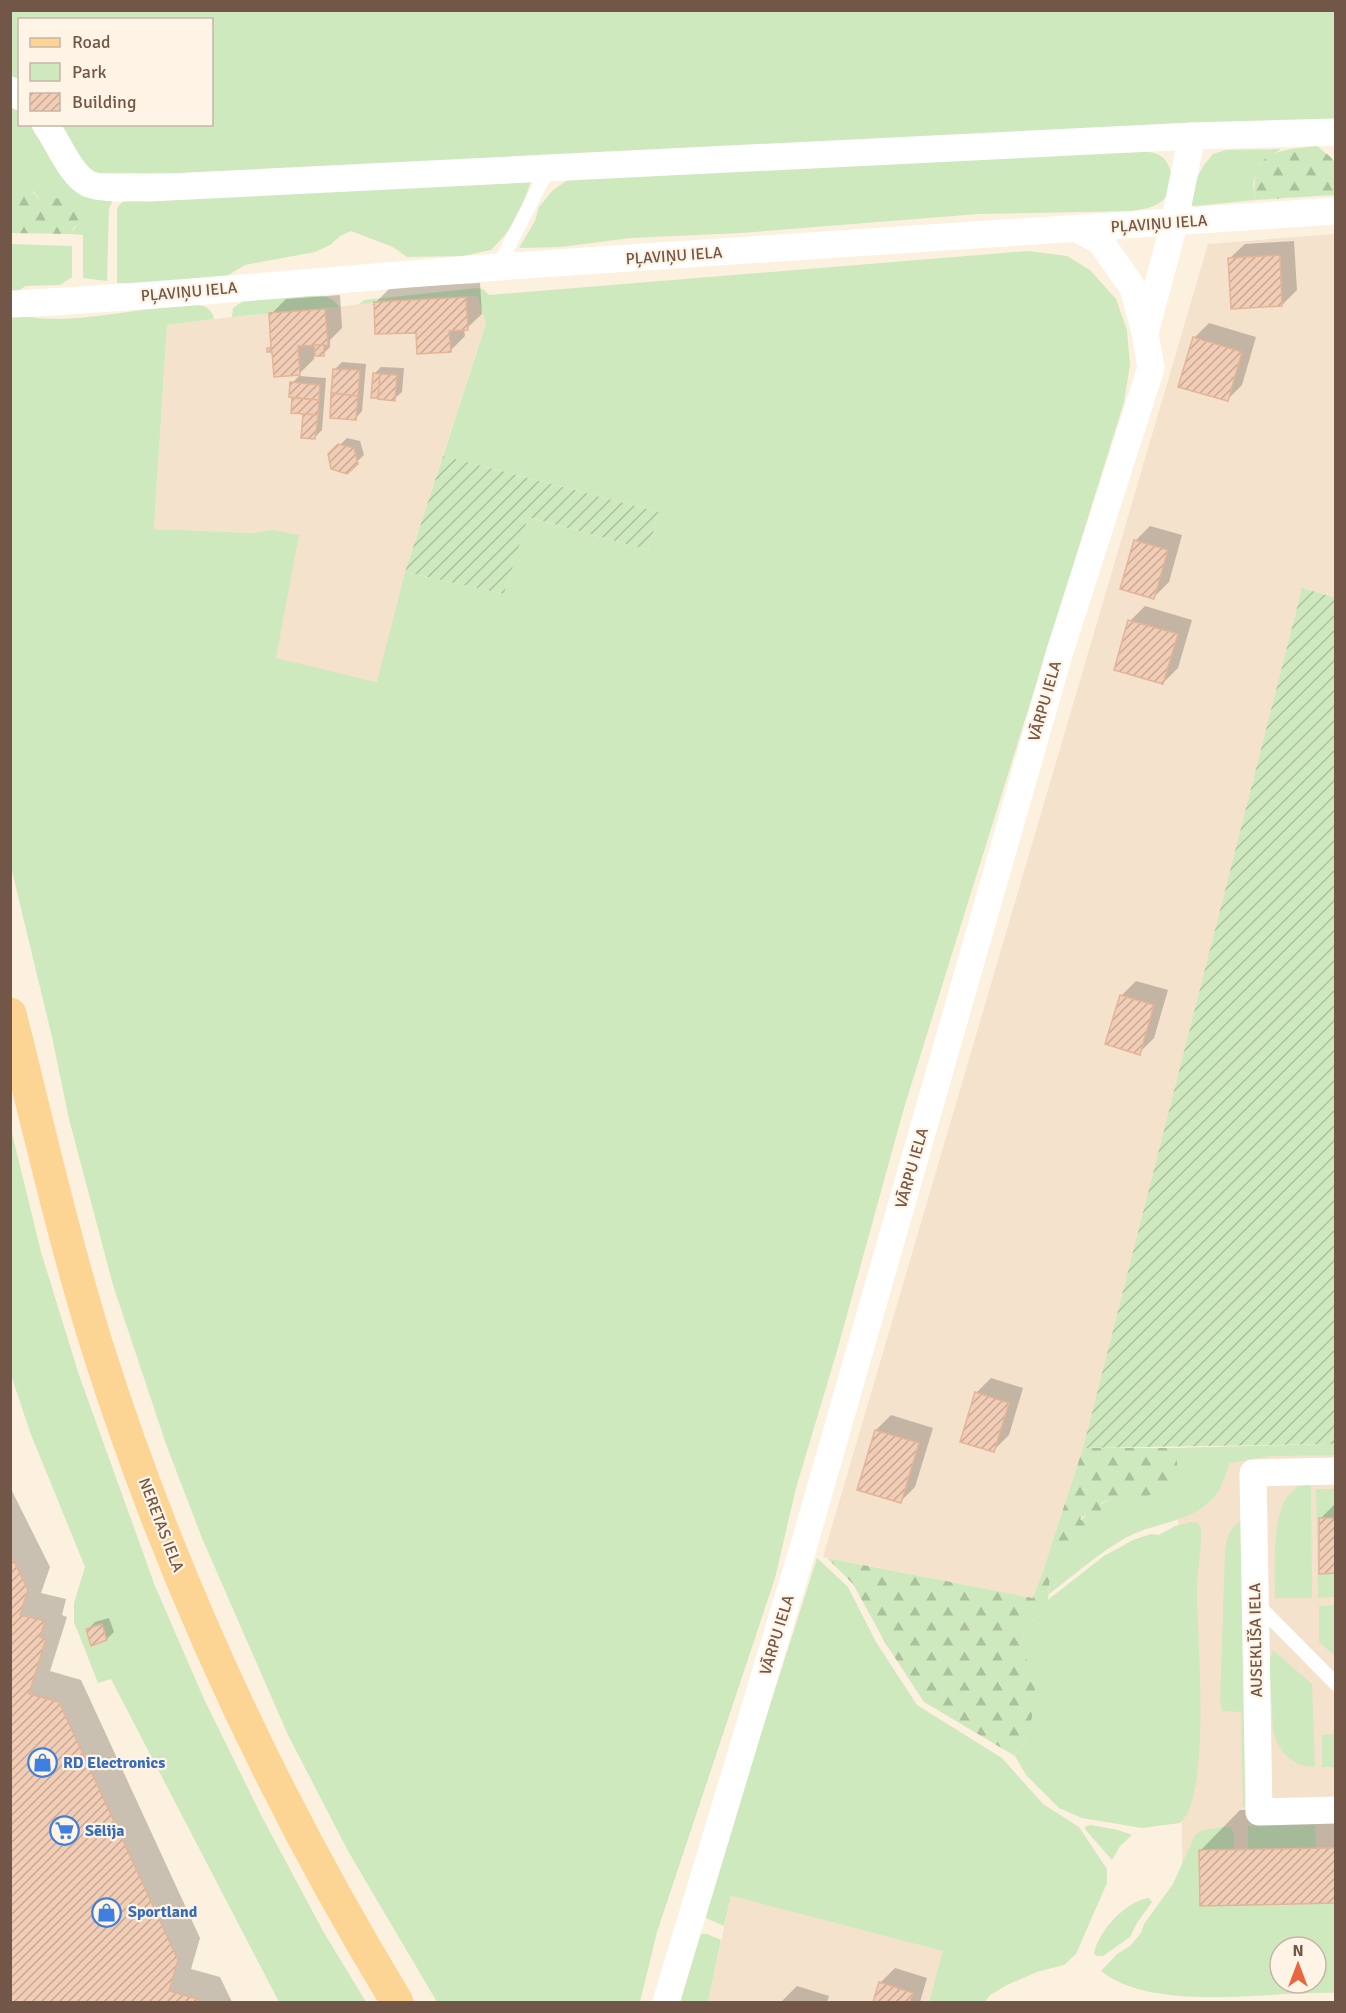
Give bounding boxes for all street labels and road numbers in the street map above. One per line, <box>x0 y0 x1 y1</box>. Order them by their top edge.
street label: PĻAVIŅU IELA <box>1110 211 1208 237</box>
street label: PĻAVIŅU IELA <box>625 243 723 269</box>
street label: PĻAVIŅU IELA <box>140 278 238 306</box>
street label: VĀRPU IELA <box>1024 658 1066 744</box>
street label: VĀRPU IELA <box>891 1125 933 1211</box>
street label: NERETAS IELA <box>134 1475 188 1575</box>
street label: AUSEKLĪŠA IELA <box>1245 1582 1267 1697</box>
street label: VĀRPU IELA <box>755 1592 799 1678</box>

